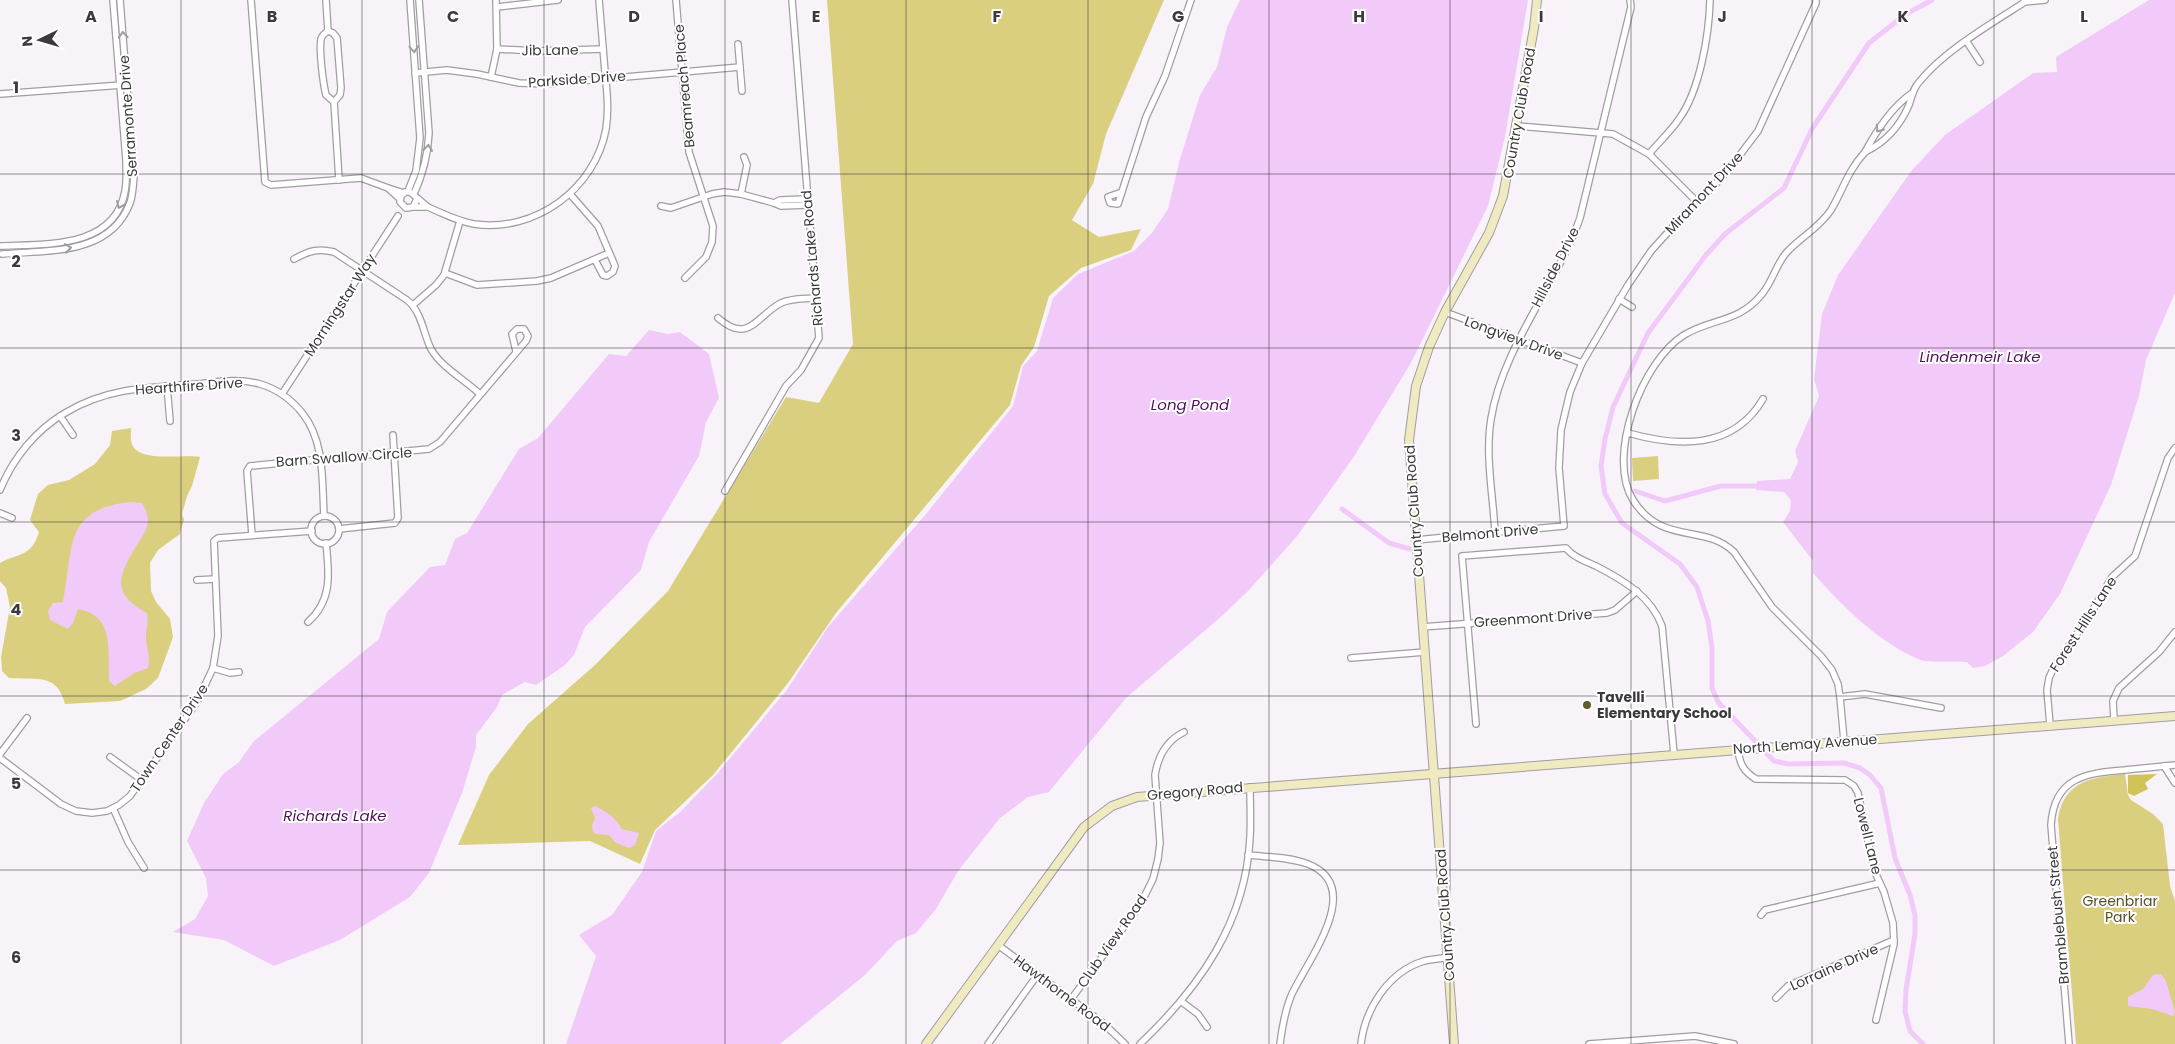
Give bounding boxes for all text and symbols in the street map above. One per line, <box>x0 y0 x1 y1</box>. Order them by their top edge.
text: A <box>85 5 97 28</box>
text: B <box>267 5 277 28</box>
text: C <box>447 5 459 28</box>
text: D <box>628 5 640 28</box>
text: E <box>812 5 820 28</box>
text: F <box>993 5 1002 28</box>
text: G <box>1172 5 1184 28</box>
text: H <box>1353 5 1365 28</box>
text: I <box>1539 5 1543 28</box>
text: J <box>1717 5 1727 28</box>
text: K <box>1897 5 1909 28</box>
text: L <box>2080 5 2088 28</box>
north arrow <box>15 15 65 65</box>
street label: Beamreach Place <box>669 23 699 149</box>
one-way arrow <box>117 31 128 39</box>
text: N <box>17 35 37 47</box>
street label: Jib Lane <box>521 39 579 60</box>
one-way arrow <box>408 45 419 53</box>
street label: Country Club Road <box>1498 46 1540 180</box>
street label: Serramonte Drive <box>114 54 142 177</box>
street label: Parkside Drive <box>528 66 627 92</box>
text: 1 <box>13 76 19 99</box>
one-way arrow <box>1876 123 1885 133</box>
one-way arrow <box>422 143 433 151</box>
street label: Miramont Drive <box>1660 147 1748 239</box>
street label: Richards Lake Road <box>796 189 828 327</box>
one-way arrow <box>116 200 127 209</box>
street label: Hillside Drive <box>1526 223 1584 311</box>
one-way arrow <box>64 243 72 254</box>
text: 2 <box>11 250 21 273</box>
street label: Morningstar Way <box>299 250 381 360</box>
street label: Longview Drive <box>1462 311 1566 365</box>
water label: Lindenmeir Lake <box>1920 346 2040 367</box>
street label: Hearthfire Drive <box>134 372 244 400</box>
water label: Long Pond <box>1151 394 1230 415</box>
text: 3 <box>11 424 21 447</box>
street label: Barn Swallow Circle <box>275 442 413 472</box>
street label: Country Club Road <box>1399 444 1429 578</box>
street label: Belmont Drive <box>1441 519 1539 547</box>
street label: Forest Hills Lane <box>2045 572 2122 676</box>
text: 4 <box>11 598 22 621</box>
street label: Greenmont Drive <box>1473 604 1593 632</box>
street label: Town Center Drive <box>125 680 213 796</box>
place label: Tavelli Elementary School <box>1597 687 1732 723</box>
marker: Tavelli Elementary School <box>1581 699 1593 711</box>
street label: North Lemay Avenue <box>1732 729 1878 759</box>
text: 5 <box>11 772 21 795</box>
street label: Gregory Road <box>1146 777 1244 805</box>
street label: Lowell Lane <box>1849 795 1887 877</box>
water label: Richards Lake <box>283 805 387 826</box>
street label: Bramblebush Street <box>2042 845 2074 985</box>
street label: Country Club Road <box>1430 848 1460 982</box>
street label: Club View Road <box>1072 890 1152 992</box>
park label: Greenbriar Park <box>2082 891 2158 927</box>
street label: Lorraine Drive <box>1787 938 1882 995</box>
text: 6 <box>11 946 21 969</box>
street label: Hawthorne Road <box>1009 950 1115 1036</box>

